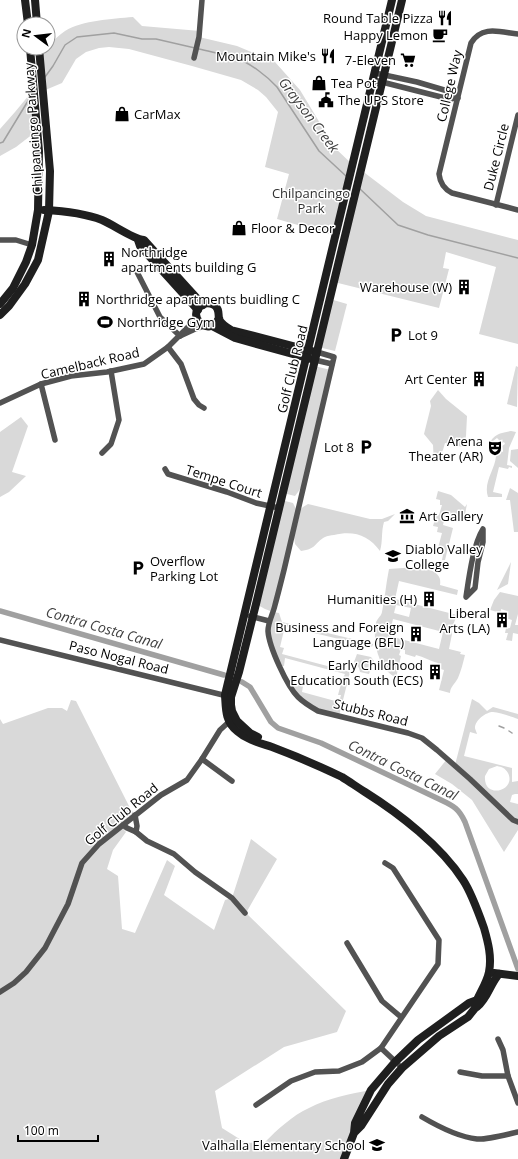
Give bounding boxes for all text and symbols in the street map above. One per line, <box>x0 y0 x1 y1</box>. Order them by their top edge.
place label: Round Table Pizza <box>323 9 433 27</box>
restaurant icon: Round Table Pizza <box>436 9 454 27</box>
north arrow <box>16 16 56 56</box>
place label: Happy Lemon <box>343 26 428 44</box>
cafe icon: Happy Lemon <box>431 26 449 44</box>
text: N <box>17 27 34 40</box>
place label: Mountain Mike's <box>216 47 316 65</box>
restaurant icon: Mountain Mike's <box>319 47 337 65</box>
street label: College Way <box>432 48 466 124</box>
place label: 7-Eleven <box>345 51 396 69</box>
supermarket icon: 7-Eleven <box>399 51 417 69</box>
street label: Chilpancingo Parkway <box>19 62 47 196</box>
water label: Grayson Creek <box>275 73 345 157</box>
shop icon: Tea Pot <box>310 74 328 92</box>
place label: Tea Pot <box>331 74 377 92</box>
public building icon: The UPS Store <box>317 91 335 109</box>
place label: The UPS Store <box>338 91 424 109</box>
shop icon: CarMax <box>113 105 131 123</box>
place label: CarMax <box>134 105 181 123</box>
street label: Duke Circle <box>479 122 513 192</box>
park label: Chilpancingo Park <box>272 184 350 217</box>
shop icon: Floor & Decor <box>230 219 248 237</box>
place label: Floor & Decor <box>251 219 335 237</box>
place label: Northridge apartments building G <box>121 243 256 276</box>
building icon: Northridge apartments building G <box>100 250 118 268</box>
place label: Warehouse (W) <box>360 278 452 296</box>
building icon: Warehouse (W) <box>455 278 473 296</box>
building icon: Northridge apartments buidling C <box>75 290 93 308</box>
place label: Northridge apartments buidling C <box>96 290 300 308</box>
sports icon: Northridge Gym <box>96 313 114 331</box>
place label: Northridge Gym <box>117 313 215 331</box>
street label: Golf Club Road <box>272 323 312 415</box>
parking icon: Lot 9 <box>387 326 405 344</box>
place label: Lot 9 <box>408 326 438 344</box>
street label: Camelback Road <box>39 343 141 383</box>
place label: Art Center <box>405 370 468 388</box>
building icon: Art Center <box>470 370 488 388</box>
place label: Arena Theater (AR) <box>409 432 483 465</box>
place label: Lot 8 <box>324 438 354 456</box>
parking icon: Lot 8 <box>357 438 375 456</box>
theatre icon: Arena Theater (AR) <box>486 439 504 457</box>
street label: Tempe Court <box>184 460 265 502</box>
museum icon: Art Gallery <box>398 507 416 525</box>
place label: Art Gallery <box>419 507 483 525</box>
place label: Diablo Valley College <box>405 540 483 573</box>
school or university icon: Diablo Valley College <box>384 547 402 565</box>
place label: Overflow Parking Lot <box>150 552 218 585</box>
parking icon: Overflow Parking Lot <box>129 559 147 577</box>
place label: Humanities (H) <box>327 590 417 608</box>
building icon: Humanities (H) <box>420 590 438 608</box>
water label: Contra Costa Canal <box>44 602 165 653</box>
place label: Liberal Arts (LA) <box>440 604 490 637</box>
building icon: Liberal Arts (LA) <box>493 611 511 629</box>
place label: Business and Foreign Language (BFL) <box>275 618 404 651</box>
building icon: Business and Foreign Language (BFL) <box>407 625 425 643</box>
street label: Paso Nogal Road <box>67 636 171 678</box>
place label: Early Childhood Education South (ECS) <box>290 656 423 689</box>
building icon: Early Childhood Education South (ECS) <box>426 663 444 681</box>
street label: Stubbs Road <box>332 694 410 730</box>
water label: Contra Costa Canal <box>345 735 462 805</box>
street label: Golf Club Road <box>80 779 162 849</box>
scale bar <box>18 1117 98 1143</box>
text: 100 m <box>24 1122 59 1139</box>
place label: Valhalla Elementary School <box>202 1136 365 1154</box>
school or university icon: Valhalla Elementary School <box>368 1136 386 1154</box>

